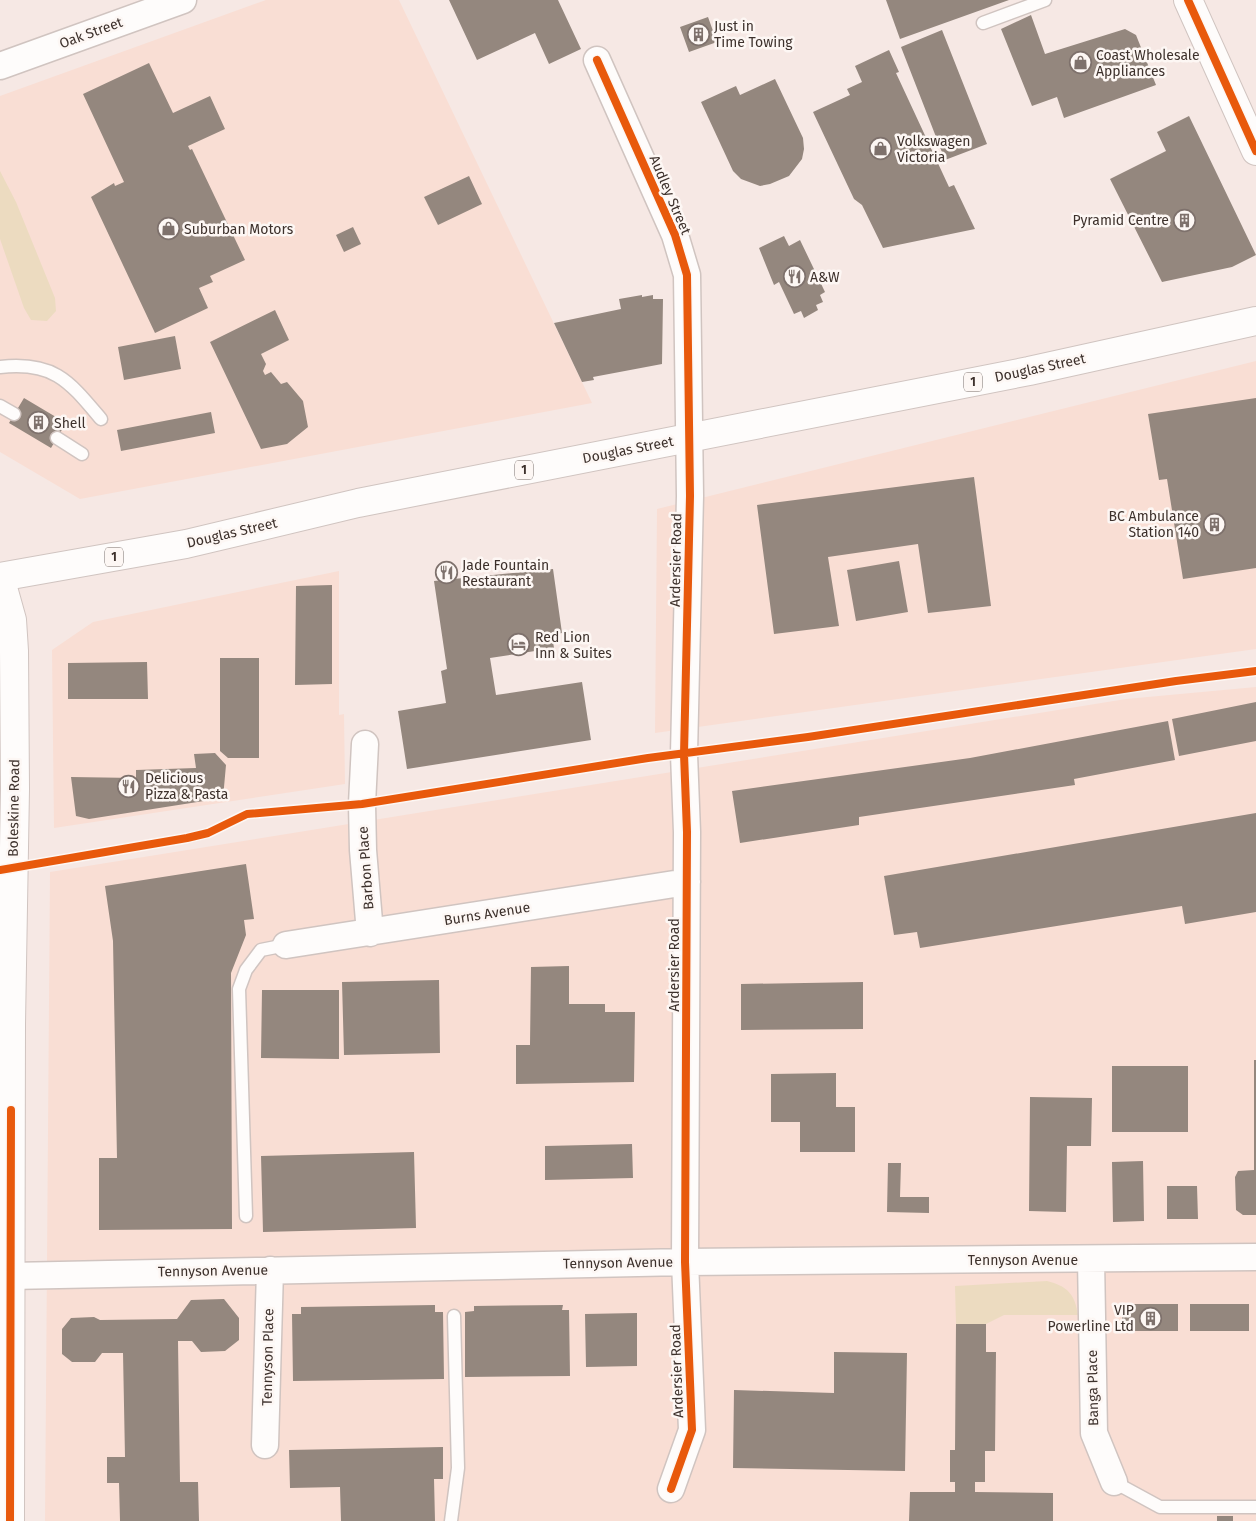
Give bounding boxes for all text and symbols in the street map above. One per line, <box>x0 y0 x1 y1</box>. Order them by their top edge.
street label: Oak Street <box>57 13 126 52</box>
place label: Just in Time Towing <box>714 18 793 51</box>
building icon: Just in Time Towing <box>686 22 710 46</box>
place label: Coast Wholesale Appliances <box>1096 47 1200 80</box>
shop icon: Coast Wholesale Appliances <box>1068 51 1092 75</box>
place label: Volkswagen Victoria <box>897 133 971 166</box>
shop icon: Volkswagen Victoria <box>869 137 893 161</box>
street label: Audley Street <box>646 153 695 238</box>
building icon: Pyramid Centre <box>1173 208 1197 232</box>
place label: Pyramid Centre <box>1072 212 1169 229</box>
shop icon: Suburban Motors <box>156 217 180 241</box>
place label: Suburban Motors <box>184 221 294 238</box>
restaurant icon: A&W <box>782 265 806 289</box>
place label: A&W <box>810 269 840 286</box>
street label: Douglas Street <box>993 350 1088 386</box>
road number: 1 <box>964 372 982 392</box>
building icon: Shell <box>26 411 50 435</box>
place label: Shell <box>54 415 86 432</box>
street label: Douglas Street <box>581 433 676 467</box>
road number: 1 <box>515 460 533 480</box>
place label: BC Ambulance Station 140 <box>1109 508 1199 541</box>
building icon: BC Ambulance Station 140 <box>1203 512 1227 536</box>
street label: Ardersier Road <box>667 513 685 607</box>
street label: Douglas Street <box>185 514 280 552</box>
road number: 1 <box>105 548 123 566</box>
place label: Jade Fountain Restaurant <box>462 557 549 590</box>
restaurant icon: Jade Fountain Restaurant <box>434 561 458 585</box>
place label: Red Lion Inn & Suites <box>535 629 612 662</box>
hotel icon: Red Lion Inn & Suites <box>507 633 531 657</box>
street label: Boleskine Road <box>5 759 23 857</box>
place label: Delicious Pizza & Pasta <box>145 770 228 803</box>
restaurant icon: Delicious Pizza & Pasta <box>117 774 141 798</box>
street label: Barbon Place <box>355 826 377 910</box>
street label: Burns Avenue <box>443 899 531 929</box>
street label: Ardersier Road <box>666 918 683 1012</box>
street label: Tennyson Avenue <box>968 1252 1078 1269</box>
street label: Tennyson Avenue <box>563 1254 673 1272</box>
street label: Tennyson Avenue <box>158 1262 268 1280</box>
place label: VIP Powerline Ltd <box>1048 1302 1134 1335</box>
building icon: VIP Powerline Ltd <box>1138 1306 1162 1330</box>
street label: Tennyson Place <box>259 1308 277 1406</box>
street label: Ardersier Road <box>667 1324 687 1418</box>
street label: Banga Place <box>1084 1350 1102 1426</box>

